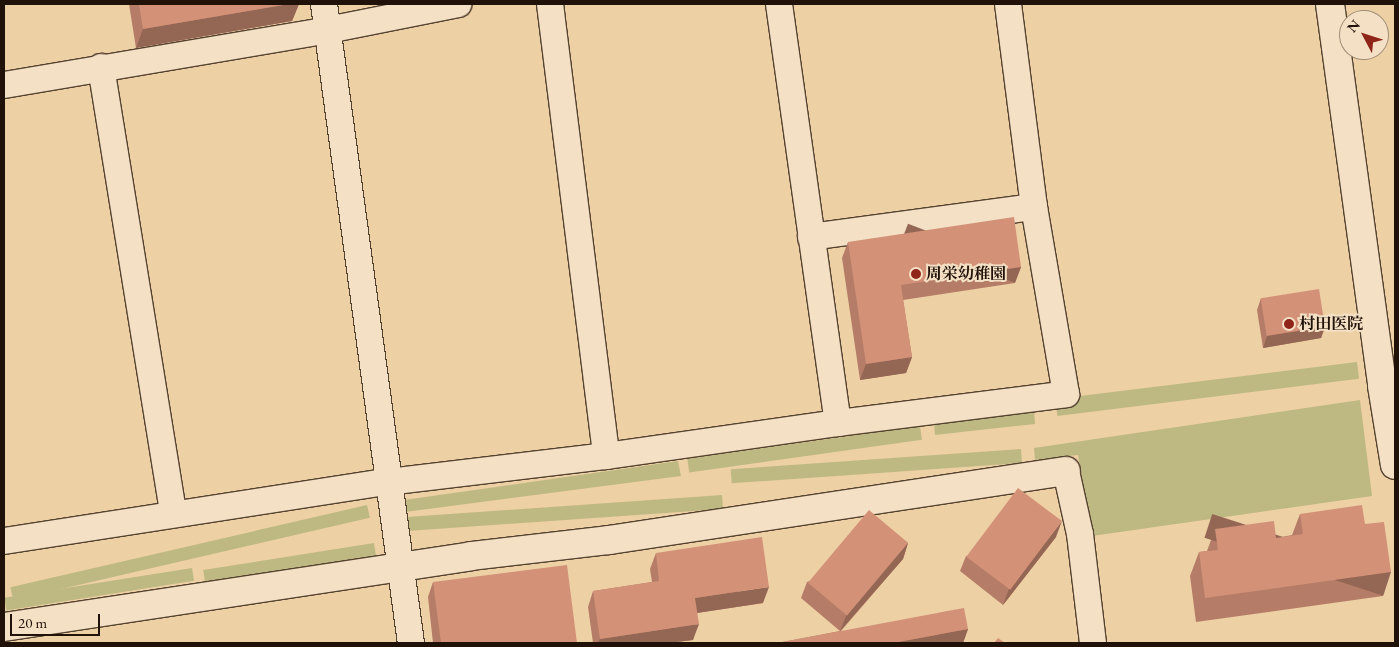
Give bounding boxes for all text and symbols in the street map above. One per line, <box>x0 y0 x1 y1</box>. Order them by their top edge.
north arrow <box>1339 10 1389 60</box>
text: N <box>1343 16 1364 36</box>
place label: 周栄幼稚園 <box>926 264 1006 284</box>
marker: 周栄幼稚園 <box>910 268 922 280</box>
place label: 村田医院 <box>1299 314 1363 334</box>
marker: 村田医院 <box>1283 318 1295 330</box>
scale bar <box>12 604 102 636</box>
text: 20 m <box>18 613 47 632</box>

